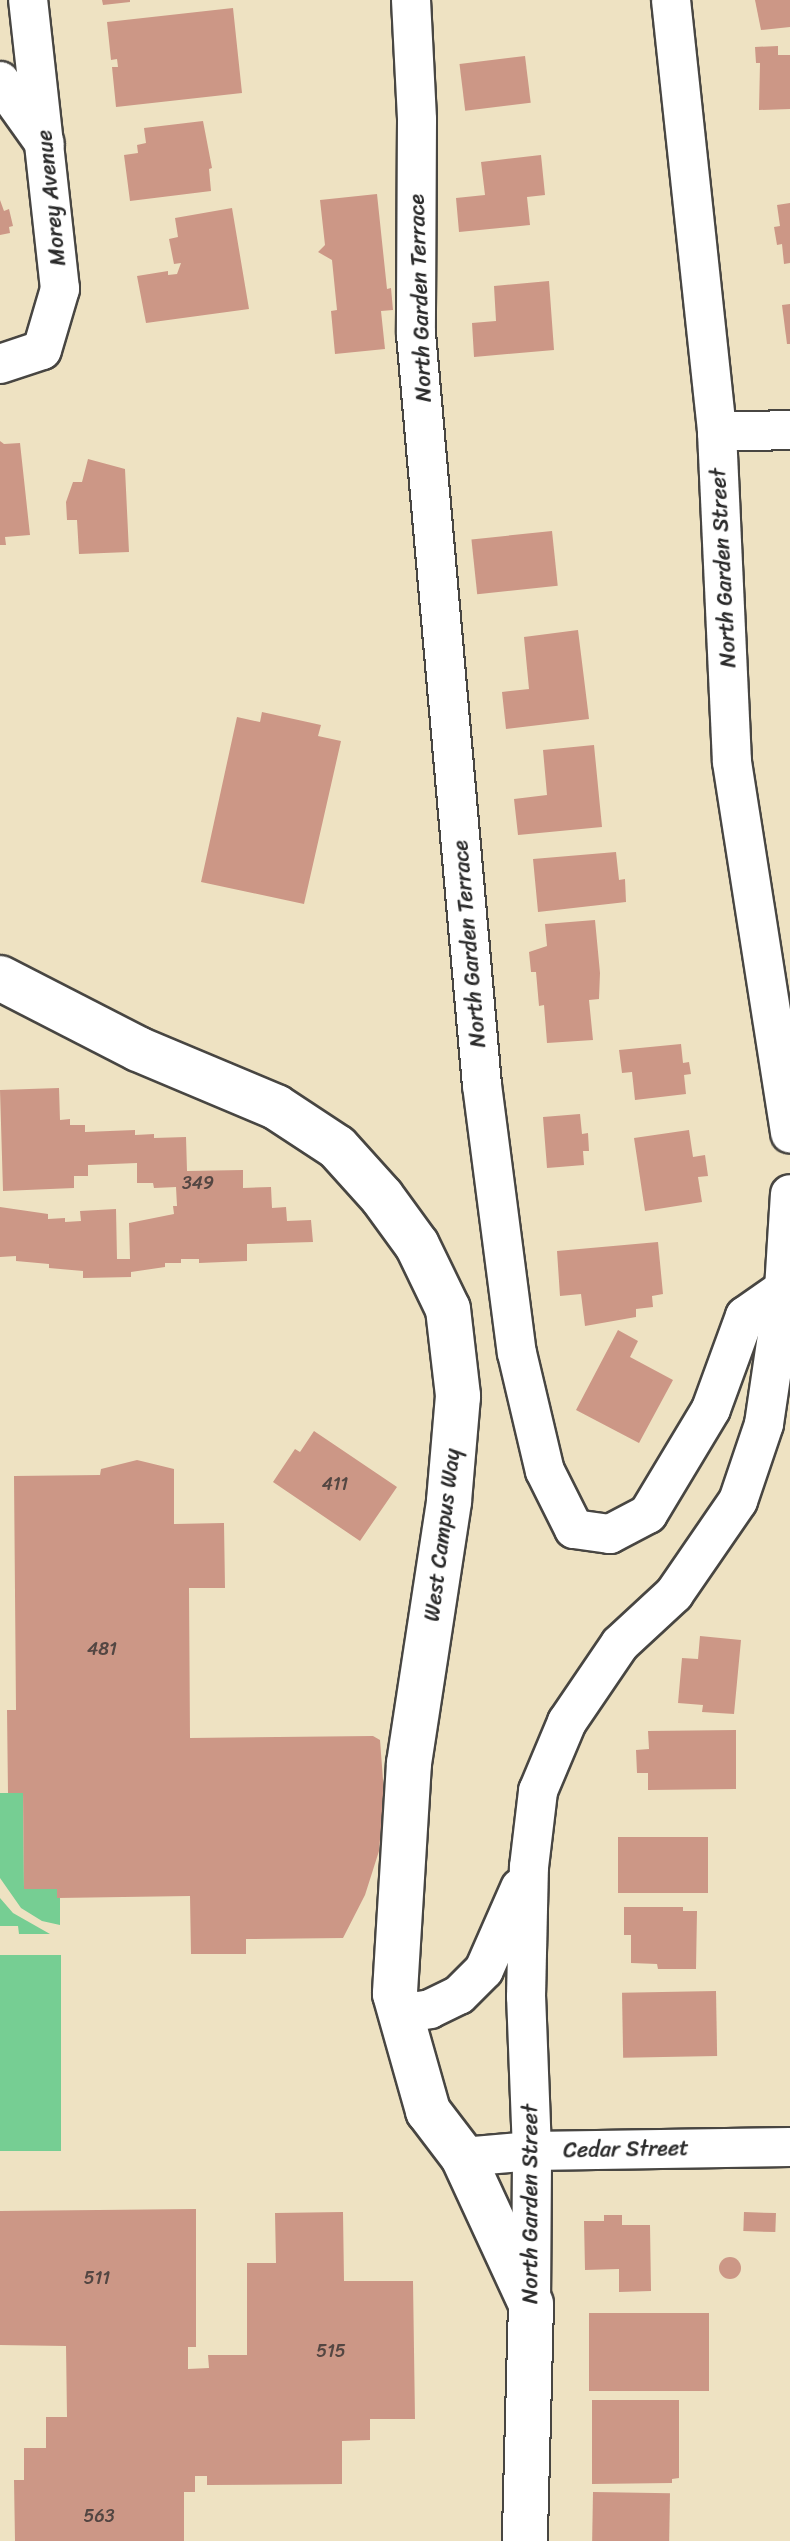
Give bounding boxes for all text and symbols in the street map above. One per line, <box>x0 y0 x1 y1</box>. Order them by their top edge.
street label: Morey Avenue <box>31 129 71 267</box>
street label: North Garden Terrace <box>403 193 437 403</box>
street label: North Garden Street <box>705 467 741 669</box>
street label: North Garden Terrace <box>447 839 491 1049</box>
house number: 349 <box>182 1172 214 1194</box>
street label: West Campus Way <box>418 1448 466 1622</box>
house number: 411 <box>322 1473 348 1495</box>
house number: 481 <box>87 1638 117 1660</box>
street label: North Garden Street <box>517 2104 543 2304</box>
street label: Cedar Street <box>563 2135 689 2163</box>
house number: 511 <box>84 2267 110 2289</box>
house number: 515 <box>316 2340 346 2362</box>
house number: 563 <box>83 2505 115 2527</box>

